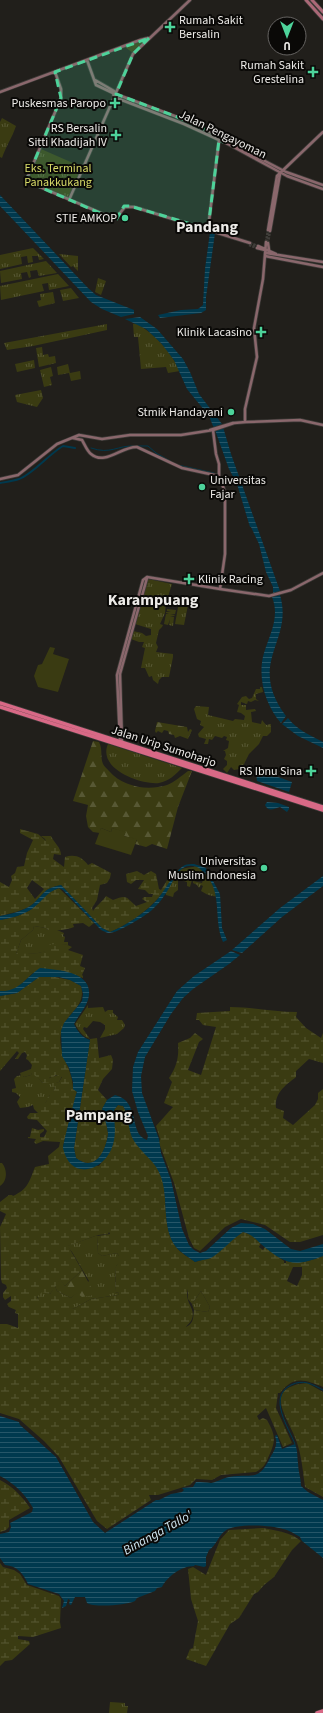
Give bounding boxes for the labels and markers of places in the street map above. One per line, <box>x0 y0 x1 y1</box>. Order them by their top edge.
place label: Rumah Sakit Bersalin <box>179 12 243 43</box>
marker: Rumah Sakit Bersalin <box>164 21 176 33</box>
place label: Rumah Sakit Grestelina <box>240 57 304 88</box>
marker: Rumah Sakit Grestelina <box>307 66 319 78</box>
place label: Puskesmas Paropo <box>11 95 106 112</box>
marker: Puskesmas Paropo <box>109 97 121 109</box>
place label: RS Bersalin Sitti Khadijah IV <box>28 120 108 151</box>
marker: RS Bersalin Sitti Khadijah IV <box>110 129 122 141</box>
place label: STIE AMKOP <box>56 210 117 227</box>
marker: STIE AMKOP <box>120 213 130 223</box>
place label: Klinik Lacasino <box>177 324 252 341</box>
marker: Klinik Lacasino <box>255 326 267 338</box>
place label: Stmik Handayani <box>138 404 223 421</box>
marker: Stmik Handayani <box>226 407 236 417</box>
place label: Universitas Fajar <box>210 472 266 503</box>
marker: Universitas Fajar <box>197 482 207 492</box>
place label: Klinik Racing <box>198 571 263 588</box>
marker: Klinik Racing <box>183 573 195 585</box>
place label: RS Ibnu Sina <box>239 763 302 780</box>
marker: RS Ibnu Sina <box>305 765 317 777</box>
place label: Universitas Muslim Indonesia <box>168 853 256 884</box>
marker: Universitas Muslim Indonesia <box>259 863 269 873</box>

